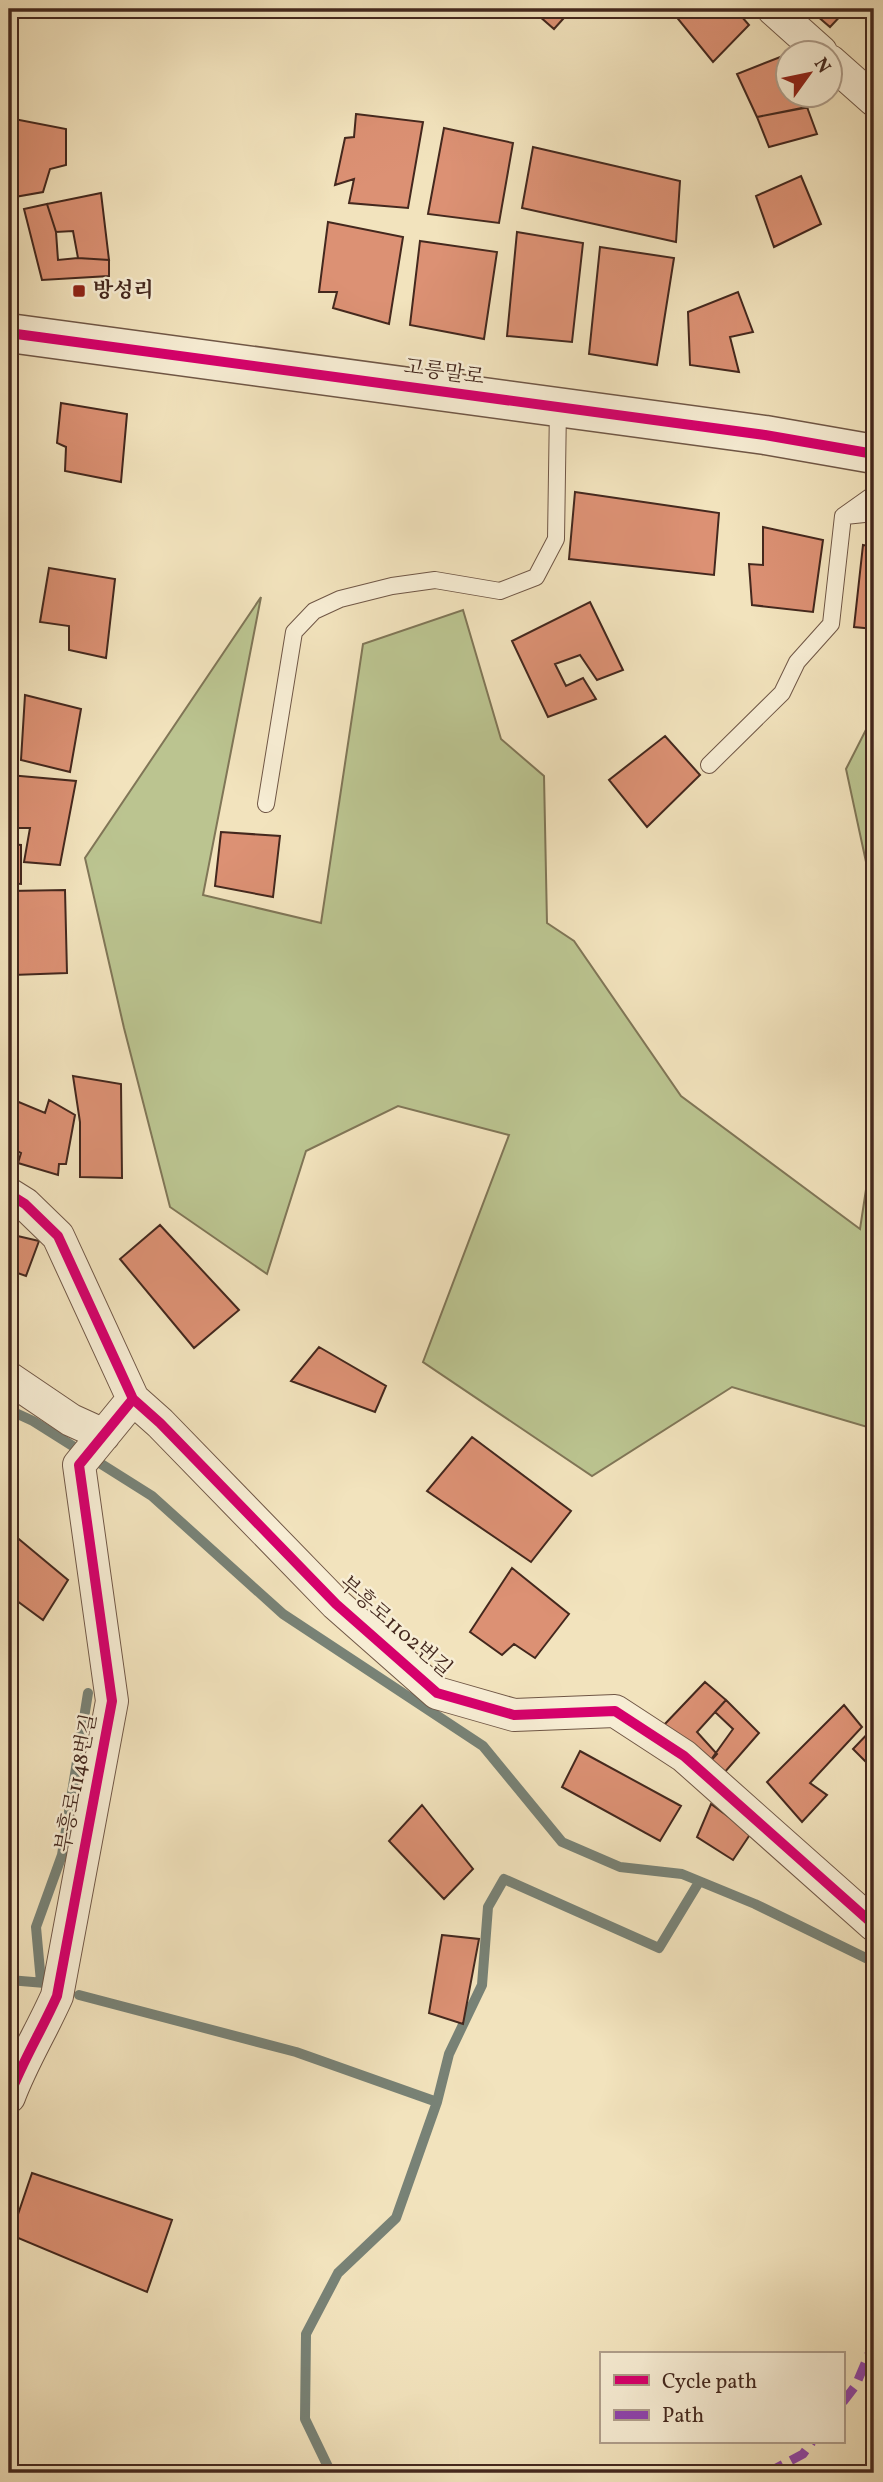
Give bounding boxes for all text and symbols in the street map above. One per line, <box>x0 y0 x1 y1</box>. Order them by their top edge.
north arrow <box>774 38 844 108</box>
text: N <box>807 53 836 79</box>
place label: 방성리 <box>93 277 154 306</box>
marker: 방성리 <box>71 283 87 299</box>
street label: 고릉말로 <box>402 353 486 393</box>
street label: 부흥로1102번길 <box>332 1570 458 1684</box>
street label: 부흥로1148번길 <box>49 1711 105 1855</box>
legend <box>600 2352 844 2444</box>
text: Cycle path <box>662 2368 757 2397</box>
text: Path <box>662 2402 704 2431</box>

